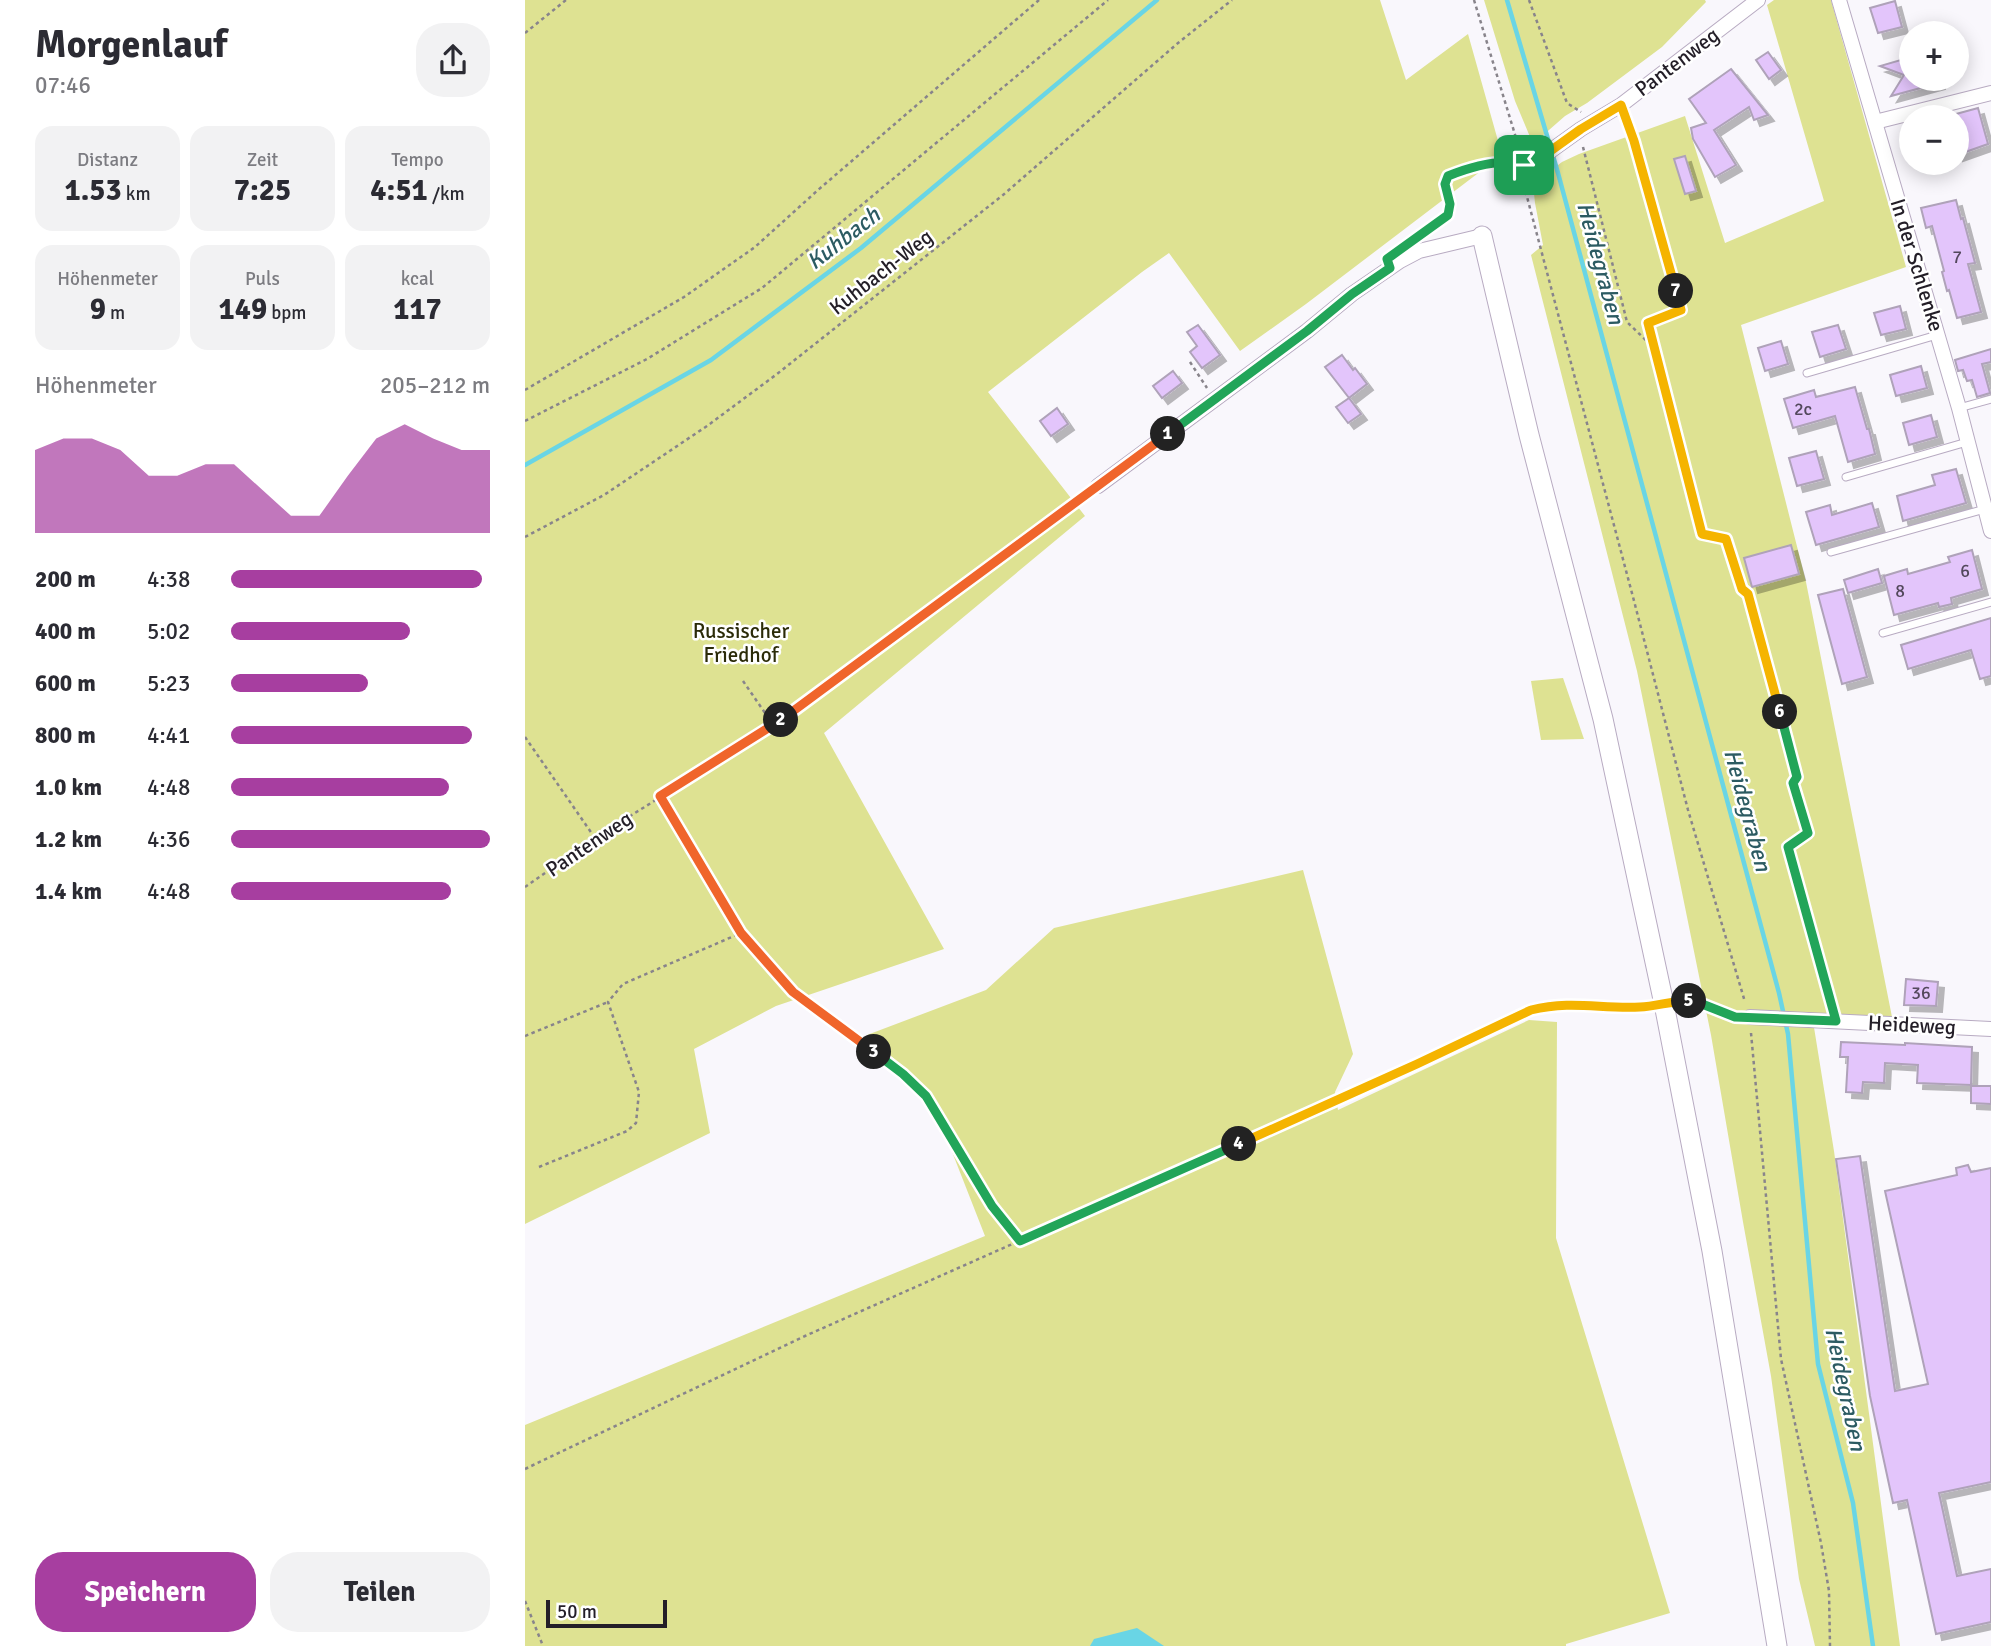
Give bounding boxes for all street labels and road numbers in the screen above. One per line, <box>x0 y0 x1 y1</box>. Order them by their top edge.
street label: Pantenweg <box>1630 22 1724 102</box>
street label: In der Schlenke <box>1884 195 1950 335</box>
street label: Kuhbach-Weg <box>824 224 938 320</box>
street label: Pantenweg <box>541 806 637 882</box>
street label: Heideweg <box>1867 1010 1957 1040</box>

